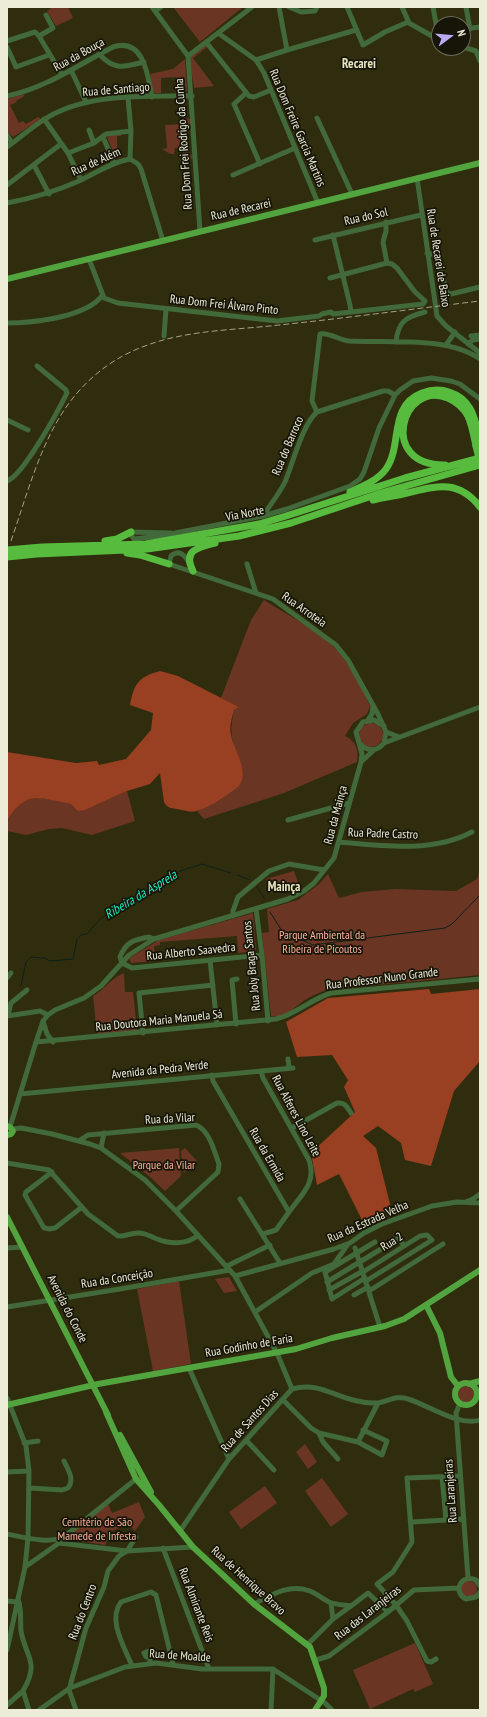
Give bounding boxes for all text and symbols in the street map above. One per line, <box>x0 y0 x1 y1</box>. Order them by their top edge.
north arrow <box>431 16 471 56</box>
text: N <box>454 28 469 38</box>
street label: Rua da Bouça <box>51 35 107 75</box>
district label: Recarei <box>342 56 376 72</box>
street label: Rua Dom Freire Garcia Martins <box>266 67 328 189</box>
street label: Rua Dom Frei Rodrigo da Cunha <box>172 78 196 210</box>
street label: Rua de Santiago <box>82 80 150 100</box>
street label: Rua de Além <box>69 145 123 179</box>
street label: Rua de Recarei <box>210 196 272 224</box>
street label: Rua do Sol <box>343 205 389 229</box>
street label: Rua de Recarei de Baixo <box>423 208 453 308</box>
street label: Rua Dom Frei Álvaro Pinto <box>169 292 279 318</box>
street label: Rua do Barroco <box>269 414 307 478</box>
street label: Via Norte <box>225 503 265 525</box>
street label: Rua Arroteia <box>279 589 329 631</box>
street label: Rua da Mainça <box>321 784 351 846</box>
street label: Rua Padre Castro <box>348 826 418 842</box>
water label: Ribeira da Asprela <box>102 867 180 923</box>
district label: Mainça <box>268 879 300 895</box>
street label: Rua Joly Braga Santos <box>240 920 264 1012</box>
park label: Parque Ambiental da Ribeira de Picoutos <box>279 929 365 957</box>
street label: Rua Alberto Saavedra <box>146 940 236 964</box>
street label: Rua Professor Nuno Grande <box>325 965 439 993</box>
street label: Rua Doutora Maria Manuela Sá <box>95 1007 223 1035</box>
street label: Avenida da Pedra Verde <box>111 1058 209 1082</box>
street label: Rua Alferes Lino Leite <box>268 1073 324 1159</box>
street label: Rua da Vilar <box>145 1111 195 1127</box>
street label: Rua da Ermida <box>246 1126 288 1184</box>
park label: Parque da Vilar <box>133 1159 195 1173</box>
street label: Rua da Estrada Velha <box>325 1198 411 1246</box>
street label: Rua 2 <box>378 1230 406 1254</box>
street label: Rua da Conceição <box>80 1266 154 1292</box>
street label: Avenida do Conde <box>44 1273 90 1345</box>
street label: Rua Godinho de Faria <box>204 1331 294 1361</box>
street label: Rua de Santos Dias <box>218 1387 282 1455</box>
street label: Rua Laranjeiras <box>442 1459 460 1523</box>
park label: Cemitério de São Mamede de Infesta <box>58 1516 136 1544</box>
street label: Rua de Henrique Bravo <box>208 1544 288 1618</box>
street label: Rua Almirante Reis <box>175 1566 217 1644</box>
street label: Rua do Centro <box>66 1582 100 1642</box>
street label: Rua das Laranjeiras <box>332 1583 404 1643</box>
street label: Rua de Moalde <box>149 1647 211 1665</box>

